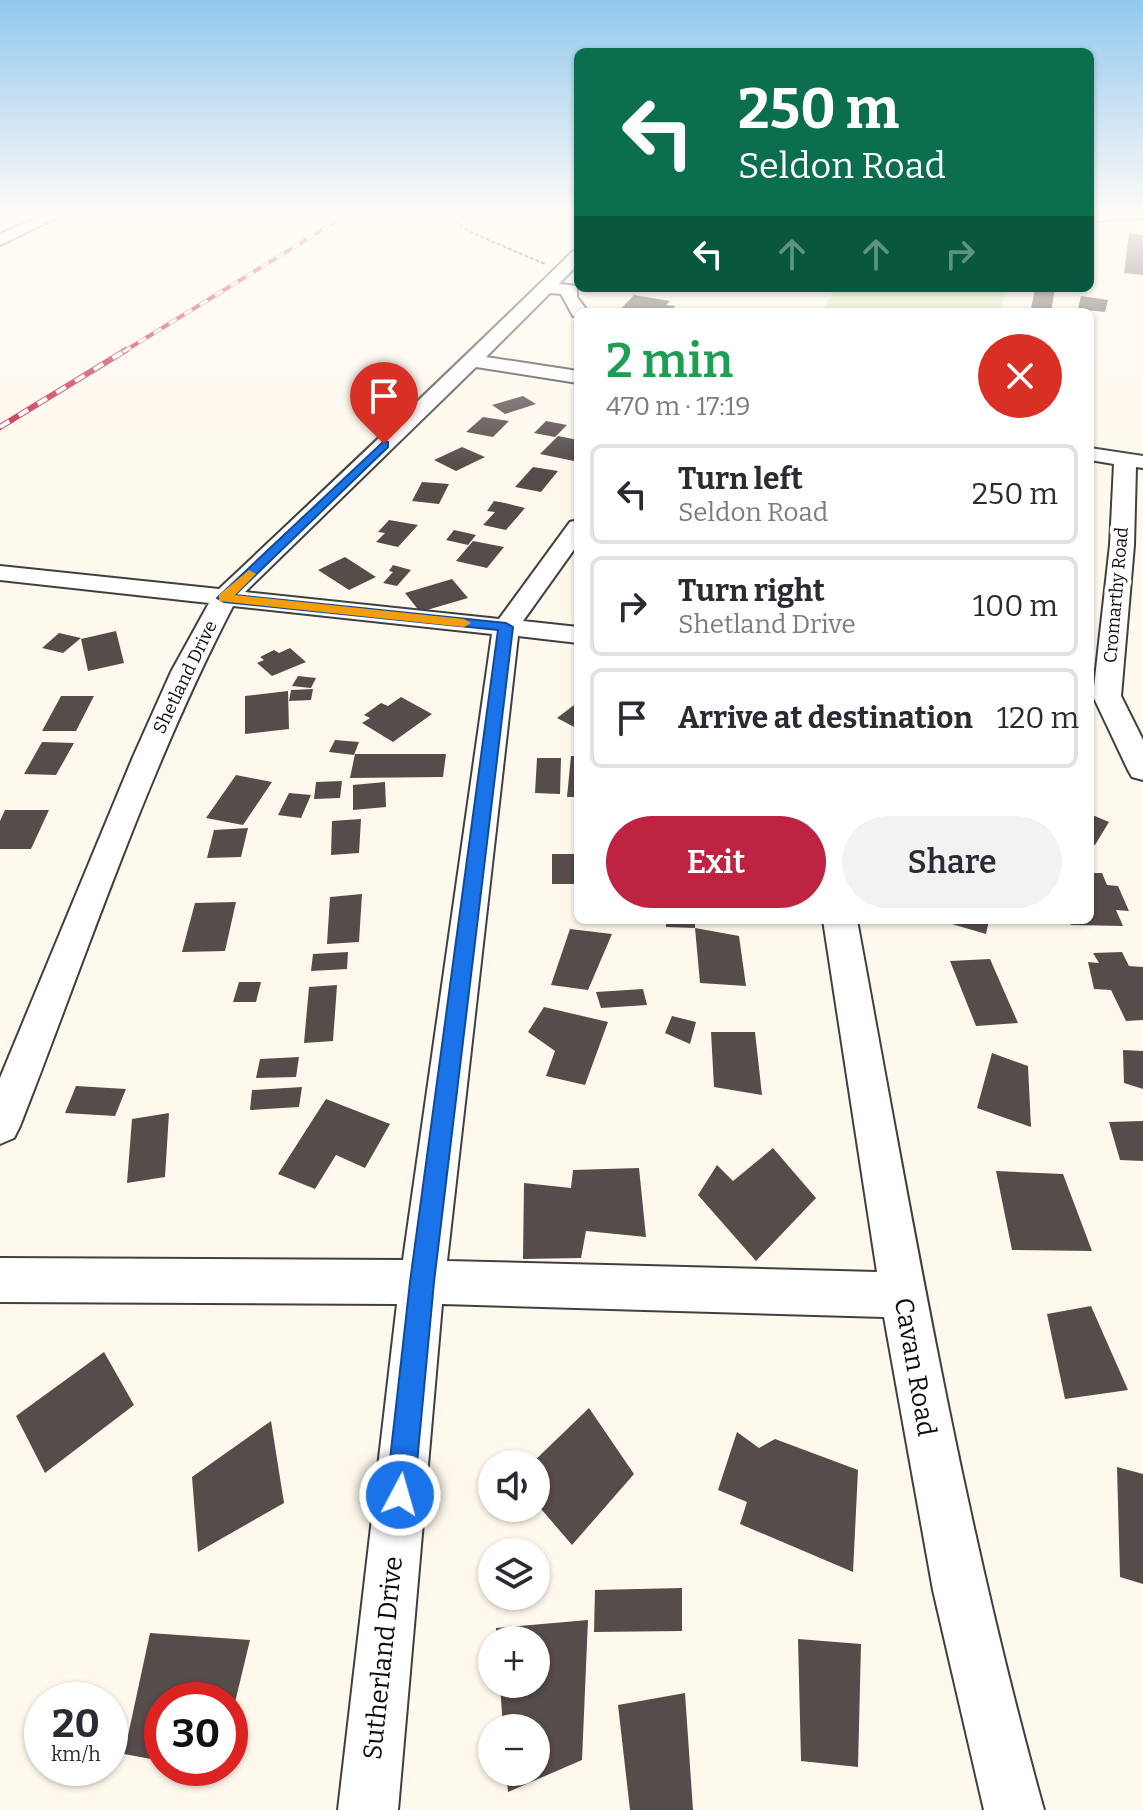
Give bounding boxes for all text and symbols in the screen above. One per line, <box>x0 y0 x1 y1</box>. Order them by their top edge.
text: 250 m <box>738 76 899 143</box>
icon: left <box>606 80 710 184</box>
text: Seldon Road <box>738 144 946 188</box>
icon: left <box>686 232 730 276</box>
icon: ahead <box>770 232 814 276</box>
icon: ahead <box>854 232 898 276</box>
icon: right <box>938 232 982 276</box>
text: 2 min <box>606 332 733 390</box>
button: close <box>978 334 1062 418</box>
pin <box>350 362 418 444</box>
icon: arrive <box>362 374 406 418</box>
text: 470 m · 17:19 <box>606 391 751 422</box>
text: Turn left <box>678 461 803 497</box>
icon: left <box>610 472 654 516</box>
text: 250 m <box>972 476 1058 512</box>
text: Seldon Road <box>678 497 828 528</box>
street label: Cromarthy Road <box>1099 526 1133 664</box>
text: Turn right <box>678 573 825 609</box>
icon: right <box>610 584 654 628</box>
text: 100 m <box>973 588 1058 624</box>
text: Shetland Drive <box>678 609 856 640</box>
street label: Shetland Drive <box>148 617 222 737</box>
icon: arrive <box>610 696 654 740</box>
text: Arrive at destination <box>678 700 973 736</box>
text: 120 m <box>997 700 1079 736</box>
button: Exit <box>606 816 826 908</box>
button: Share <box>842 816 1062 908</box>
street label: Cavan Road <box>888 1295 942 1439</box>
map controls <box>478 1450 550 1786</box>
button: sound <box>478 1450 550 1522</box>
position arrow <box>358 1453 442 1537</box>
button: layers <box>478 1538 550 1610</box>
street label: Sutherland Drive <box>357 1555 409 1761</box>
button: + <box>478 1626 550 1698</box>
speed limit sign: 30 <box>144 1682 248 1786</box>
text: 20 <box>52 1700 100 1748</box>
button: − <box>478 1714 550 1786</box>
text: km/h <box>51 1742 101 1766</box>

